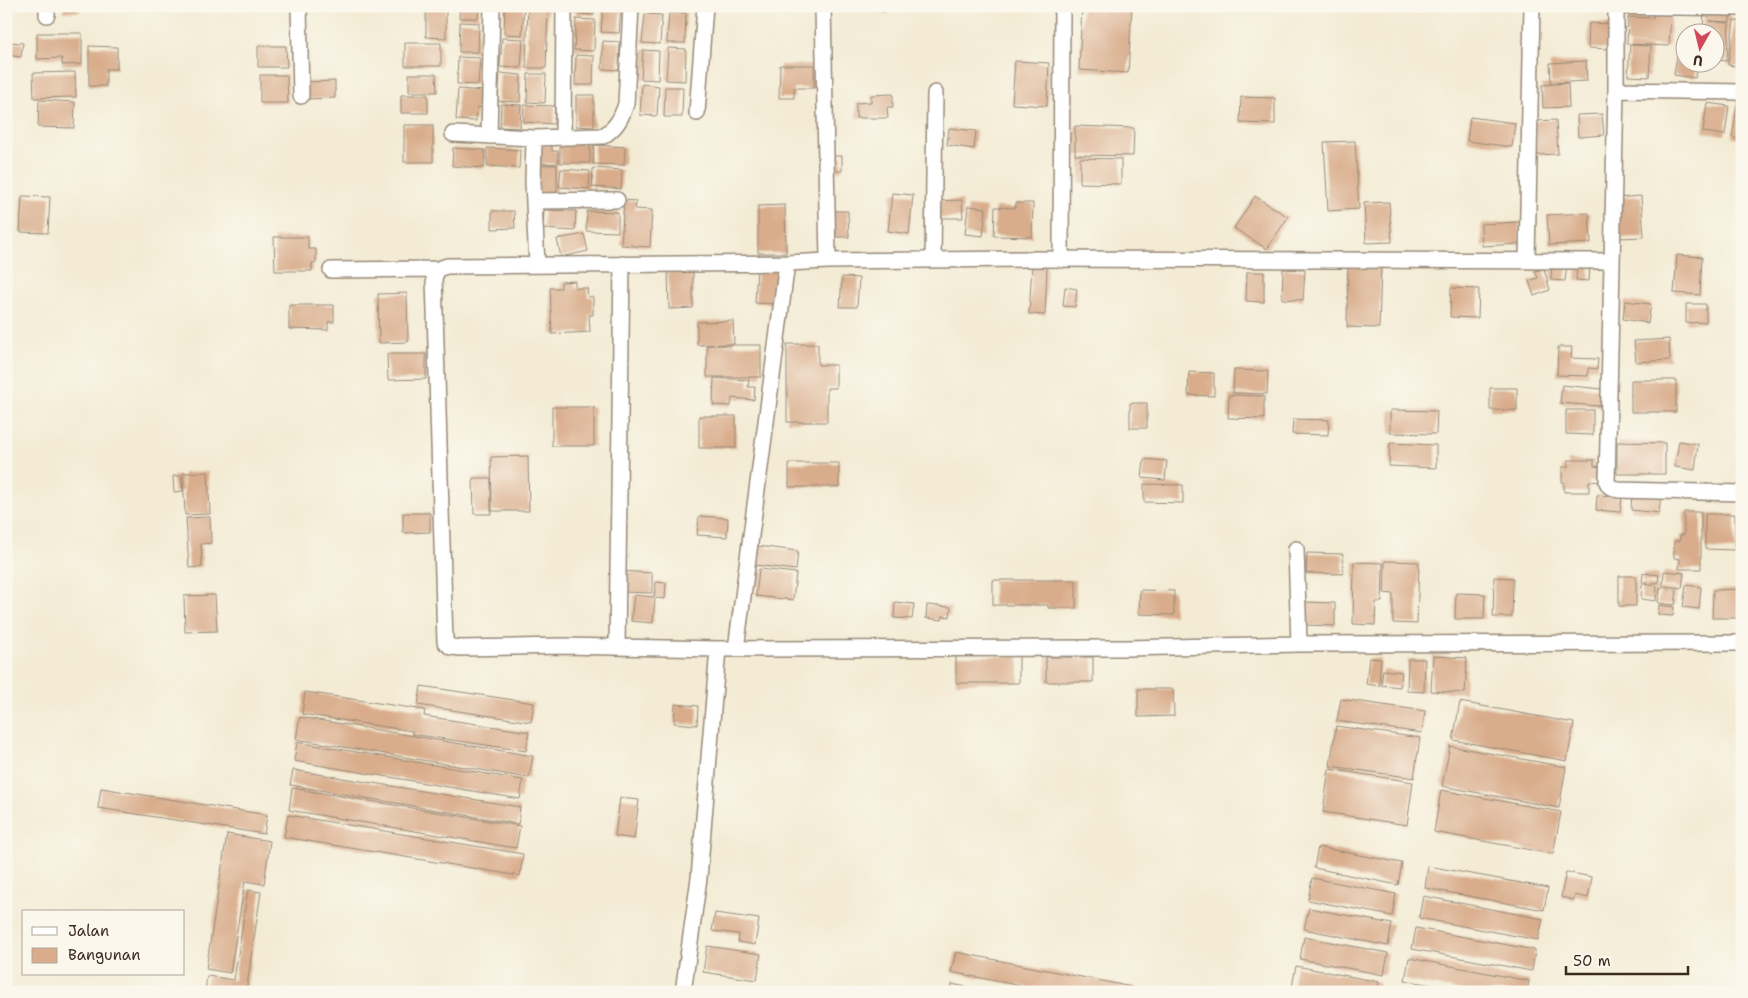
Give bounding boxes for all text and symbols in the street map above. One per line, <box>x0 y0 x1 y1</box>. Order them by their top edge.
north arrow <box>1676 22 1726 72</box>
text: U <box>1692 51 1704 70</box>
legend <box>22 910 185 976</box>
text: Jalan <box>68 921 109 941</box>
scale bar <box>1566 943 1688 975</box>
text: Bangunan <box>68 945 140 965</box>
text: 50 m <box>1573 951 1611 971</box>

